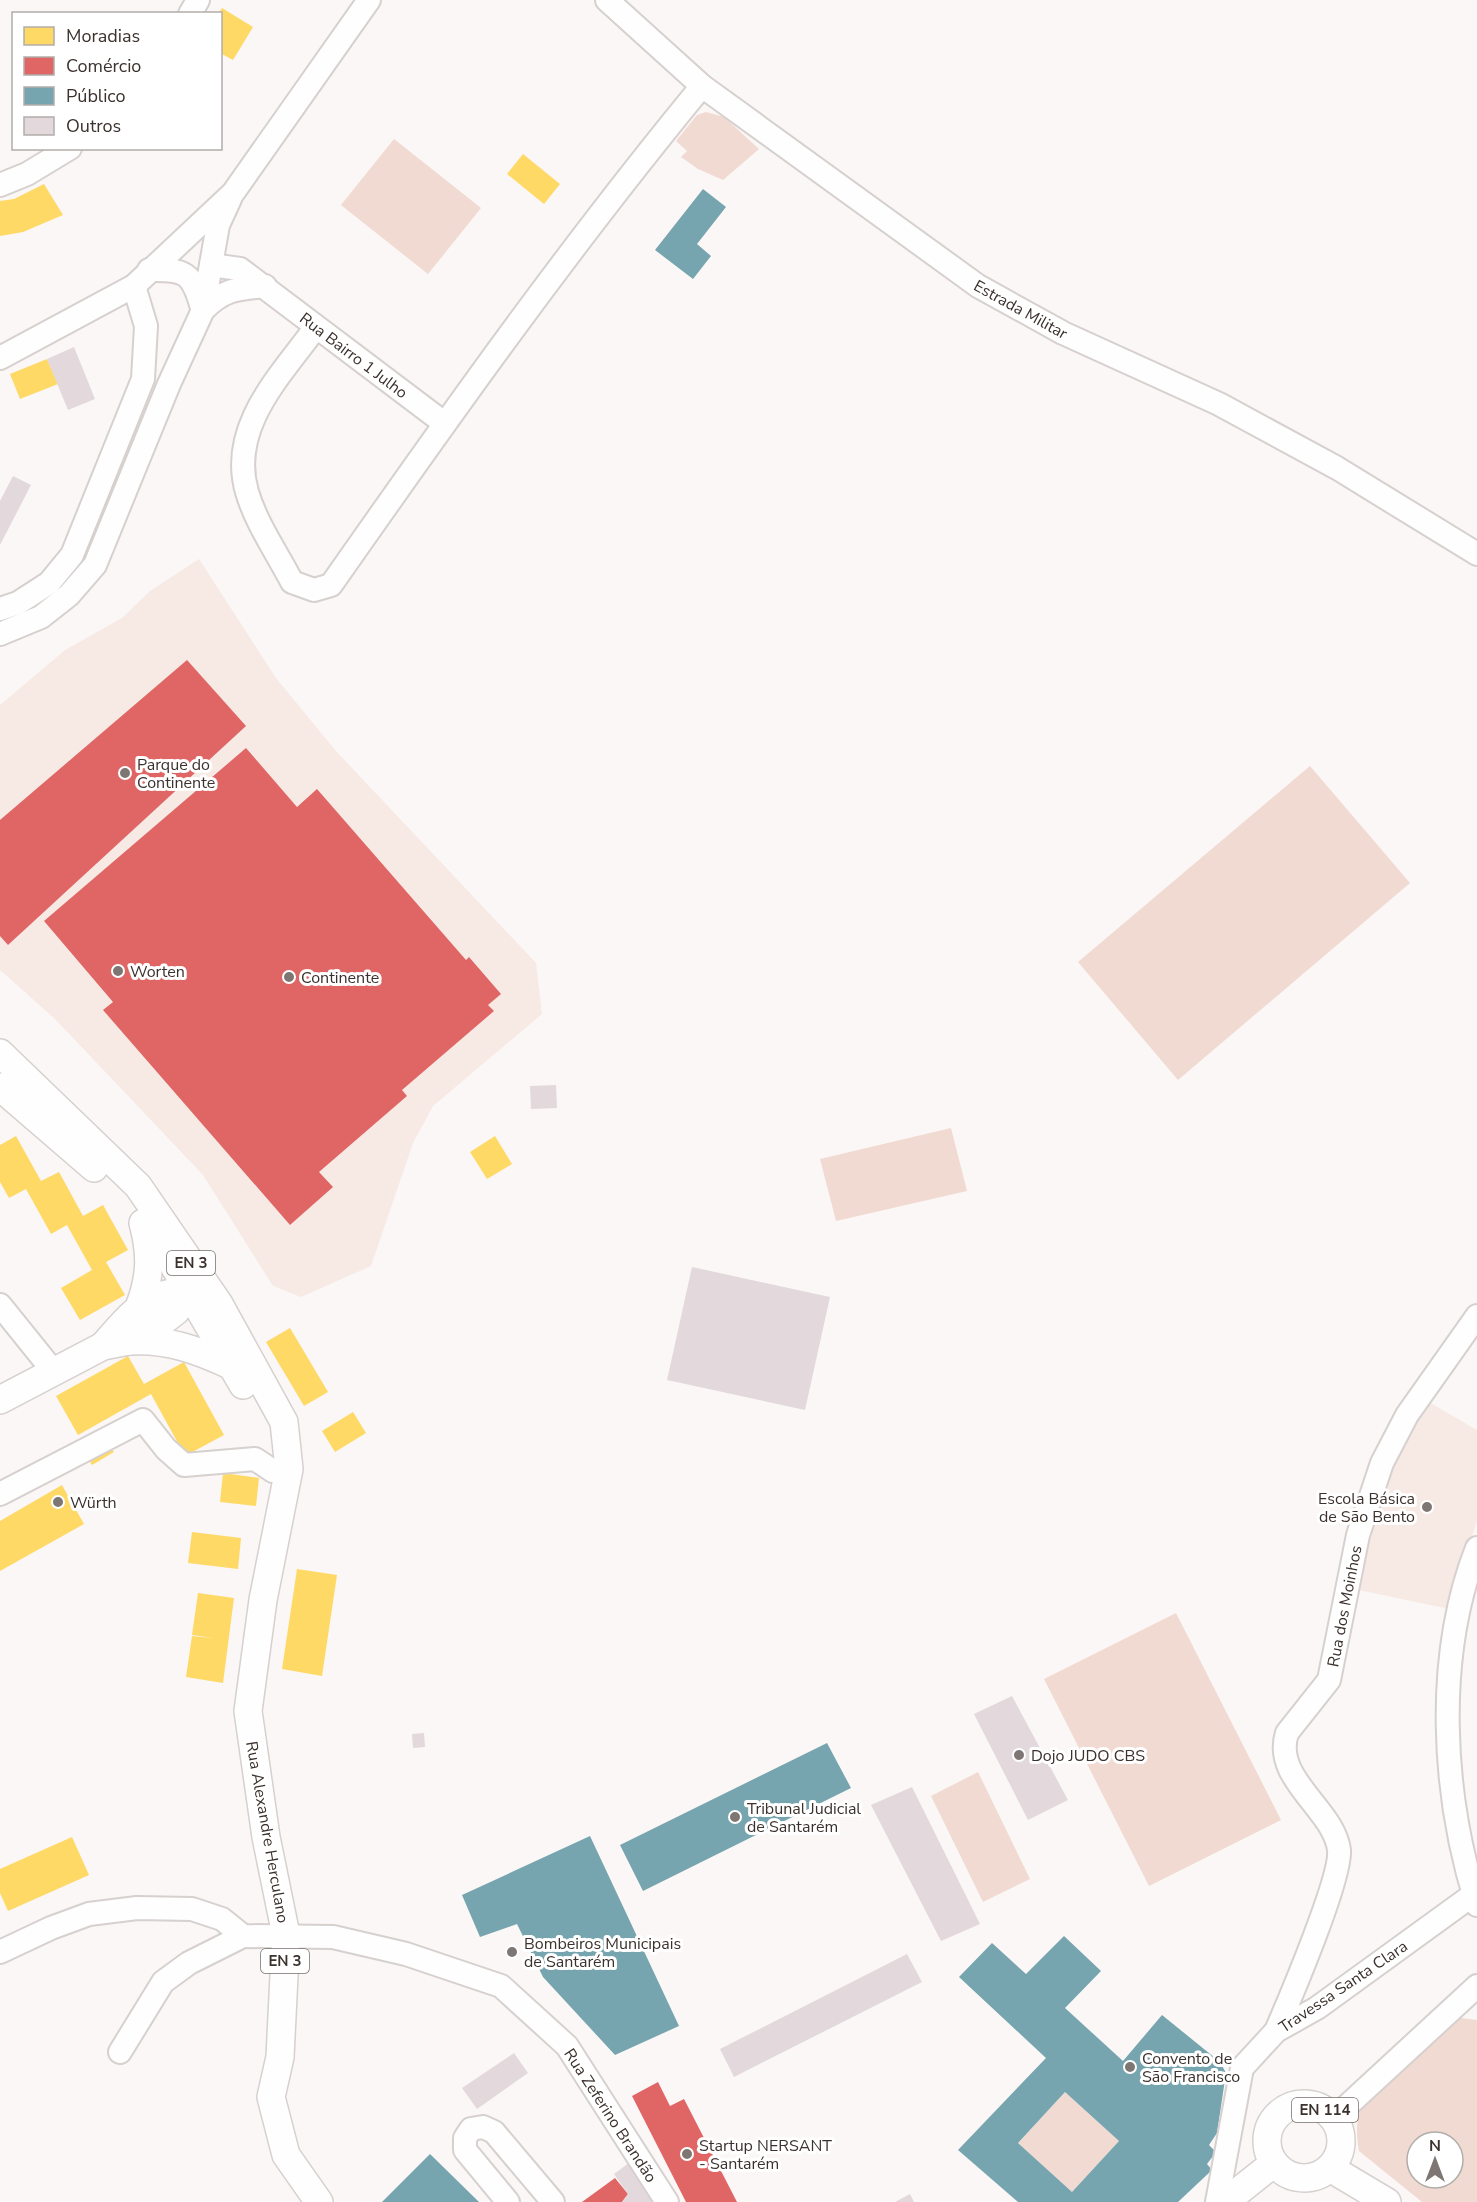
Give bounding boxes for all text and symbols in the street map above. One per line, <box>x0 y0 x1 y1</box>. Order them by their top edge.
legend <box>12 12 222 150</box>
text: Moradias <box>66 24 140 48</box>
text: Comércio <box>66 54 141 78</box>
text: Público <box>66 84 126 108</box>
text: Outros <box>66 114 121 138</box>
street label: Estrada Militar <box>970 275 1072 345</box>
street label: Rua Bairro 1 Julho <box>295 308 412 404</box>
place label: Parque do Continente <box>137 754 215 794</box>
marker: Parque do Continente <box>118 766 132 780</box>
place label: Worten <box>130 961 185 983</box>
marker: Worten <box>111 964 125 978</box>
place label: Continente <box>301 967 379 989</box>
marker: Continente <box>282 970 296 984</box>
road number: EN 3 <box>167 1251 215 1275</box>
place label: Escola Básica de São Bento <box>1318 1488 1415 1528</box>
place label: Würth <box>70 1492 117 1514</box>
marker: Würth <box>51 1495 65 1509</box>
marker: Escola Básica de São Bento <box>1420 1500 1434 1514</box>
street label: Rua dos Moinhos <box>1322 1544 1368 1669</box>
street label: Rua Alexandre Herculano <box>240 1739 294 1925</box>
place label: Dojo JUDO CBS <box>1031 1745 1145 1767</box>
marker: Dojo JUDO CBS <box>1012 1748 1026 1762</box>
place label: Tribunal Judicial de Santarém <box>747 1798 861 1838</box>
marker: Tribunal Judicial de Santarém <box>728 1810 742 1824</box>
place label: Bombeiros Municipais de Santarém <box>524 1933 681 1973</box>
street label: Travessa Santa Clara <box>1275 1936 1412 2038</box>
marker: Bombeiros Municipais de Santarém <box>505 1945 519 1959</box>
road number: EN 3 <box>261 1949 309 1973</box>
street label: Rua Zeferino Brandão <box>558 2044 662 2187</box>
place label: Convento de São Francisco <box>1142 2048 1240 2088</box>
marker: Convento de São Francisco <box>1123 2060 1137 2074</box>
road number: EN 114 <box>1292 2098 1358 2122</box>
north arrow <box>1405 2130 1465 2190</box>
place label: Startup NERSANT - Santarém <box>699 2135 832 2175</box>
text: N <box>1429 2135 1441 2157</box>
marker: Startup NERSANT - Santarém <box>680 2147 694 2161</box>

